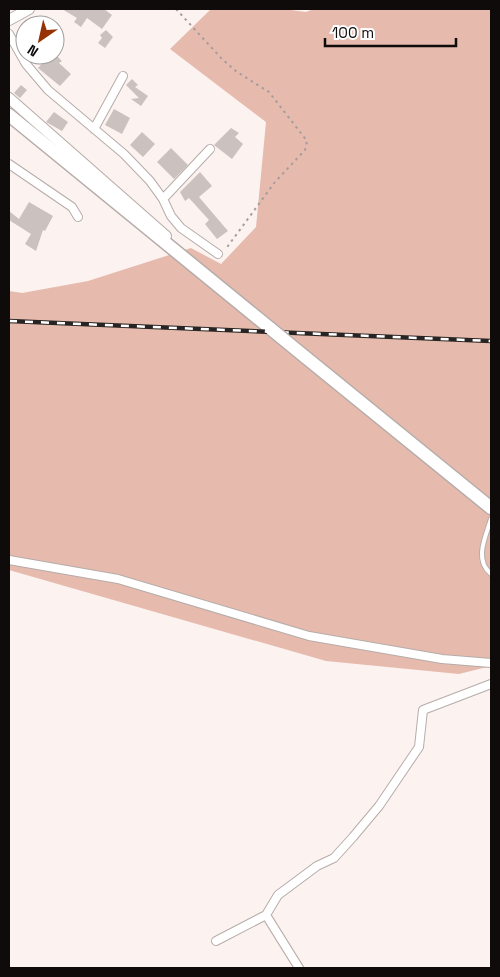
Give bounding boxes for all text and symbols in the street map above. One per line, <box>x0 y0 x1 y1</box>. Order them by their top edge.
north arrow <box>15 15 65 65</box>
scale bar <box>325 15 456 47</box>
text: 100 m <box>332 23 374 42</box>
text: N <box>24 41 42 61</box>

